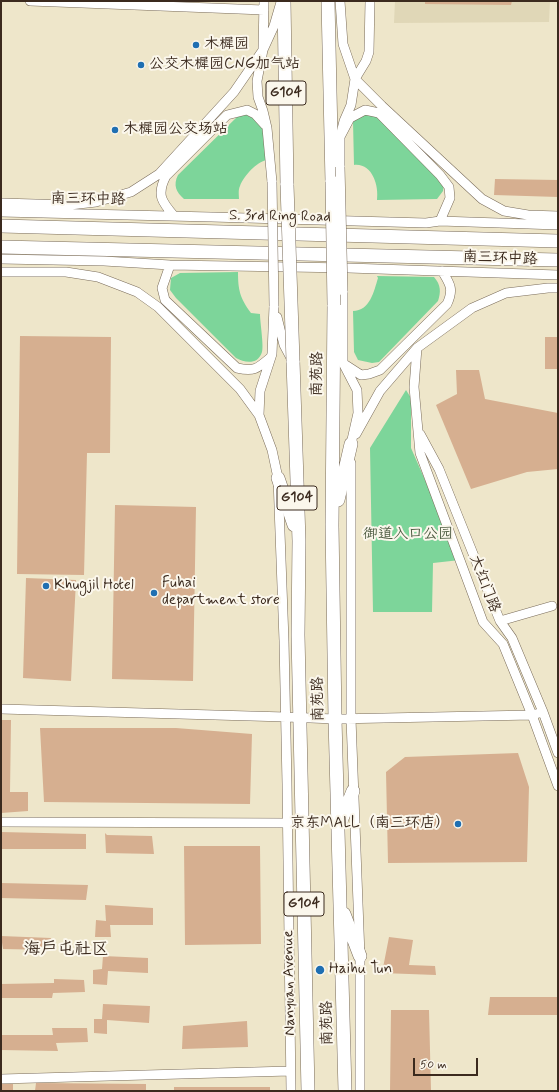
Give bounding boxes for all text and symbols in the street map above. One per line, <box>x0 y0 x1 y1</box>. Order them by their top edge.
place label: 木樨园 <box>204 36 249 54</box>
marker: 木樨园 <box>191 40 201 50</box>
place label: 公交木樨园CNG加气站 <box>149 56 300 74</box>
marker: 公交木樨园CNG加气站 <box>136 60 146 70</box>
road number: G104 <box>266 81 306 105</box>
place label: 木樨园公交场站 <box>123 121 228 139</box>
marker: 木樨园公交场站 <box>110 125 120 135</box>
street label: 南三环中路 <box>50 190 126 210</box>
street label: S. 3rd Ring Road <box>229 207 331 227</box>
street label: 南三环中路 <box>462 249 538 269</box>
street label: 南苑路 <box>309 351 327 397</box>
road number: G104 <box>277 486 317 510</box>
park label: 御道入口公园 <box>363 526 453 544</box>
street label: 大红门路 <box>465 553 503 615</box>
place label: Fuhai department store <box>162 575 280 610</box>
place label: Khugjil Hotel <box>54 577 134 595</box>
marker: Khugjil Hotel <box>41 581 51 591</box>
marker: Fuhai department store <box>149 588 159 598</box>
street label: 南苑路 <box>310 676 328 722</box>
place label: 京东MALL（南三环店） <box>290 815 450 833</box>
marker: 京东MALL（南三环店） <box>453 819 463 829</box>
road number: G104 <box>284 892 324 916</box>
street label: Nanyuan Avenue <box>280 930 300 1036</box>
district label: 海户屯社区 <box>24 940 108 960</box>
place label: Haihu Tun <box>329 961 392 979</box>
marker: Haihu Tun <box>314 964 326 976</box>
street label: 南苑路 <box>319 1000 337 1046</box>
scale bar <box>415 1050 480 1076</box>
text: 50 m <box>420 1057 447 1073</box>

